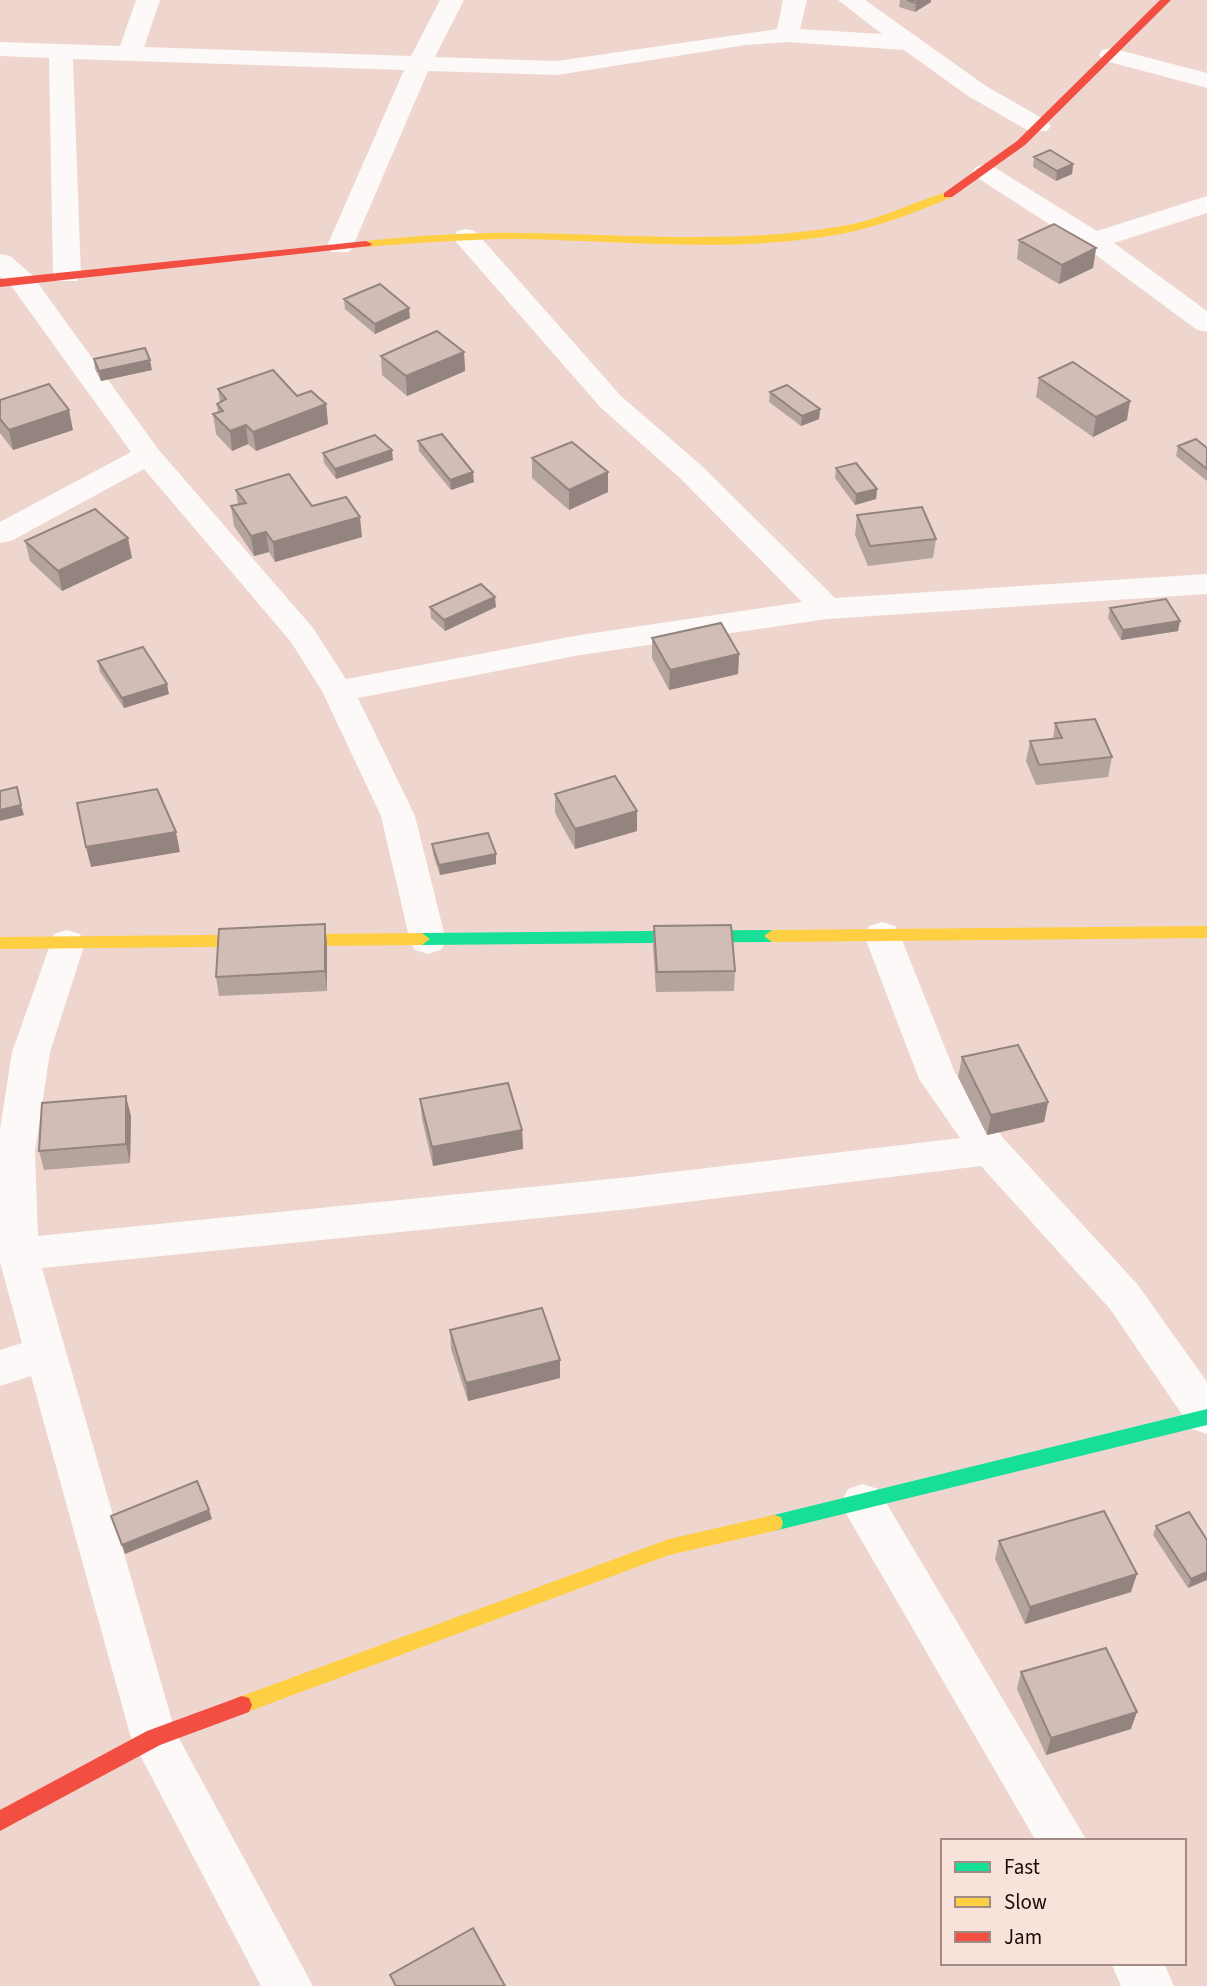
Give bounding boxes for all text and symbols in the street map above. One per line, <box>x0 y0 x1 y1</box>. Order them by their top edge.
legend <box>941 1839 1186 1965</box>
text: Fast <box>1004 1852 1040 1882</box>
text: Slow <box>1004 1887 1047 1917</box>
text: Jam <box>1004 1922 1042 1952</box>

